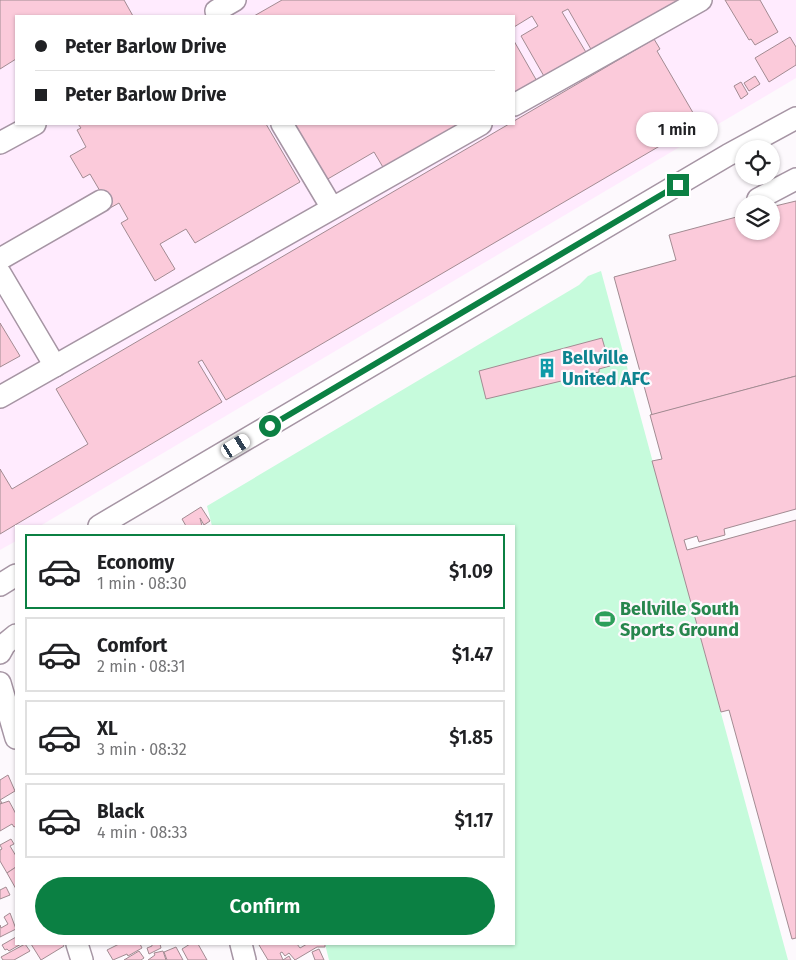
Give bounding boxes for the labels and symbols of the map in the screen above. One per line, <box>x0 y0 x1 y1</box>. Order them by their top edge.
callout: 1 min <box>637 112 719 148</box>
route end <box>667 174 689 196</box>
place label: Bellville United AFC <box>562 347 651 390</box>
building icon: Bellville United AFC <box>536 357 558 379</box>
route start <box>259 415 281 437</box>
car <box>219 432 252 460</box>
place label: Bellville South Sports Ground <box>620 598 739 641</box>
sports icon: Bellville South Sports Ground <box>594 608 616 630</box>

